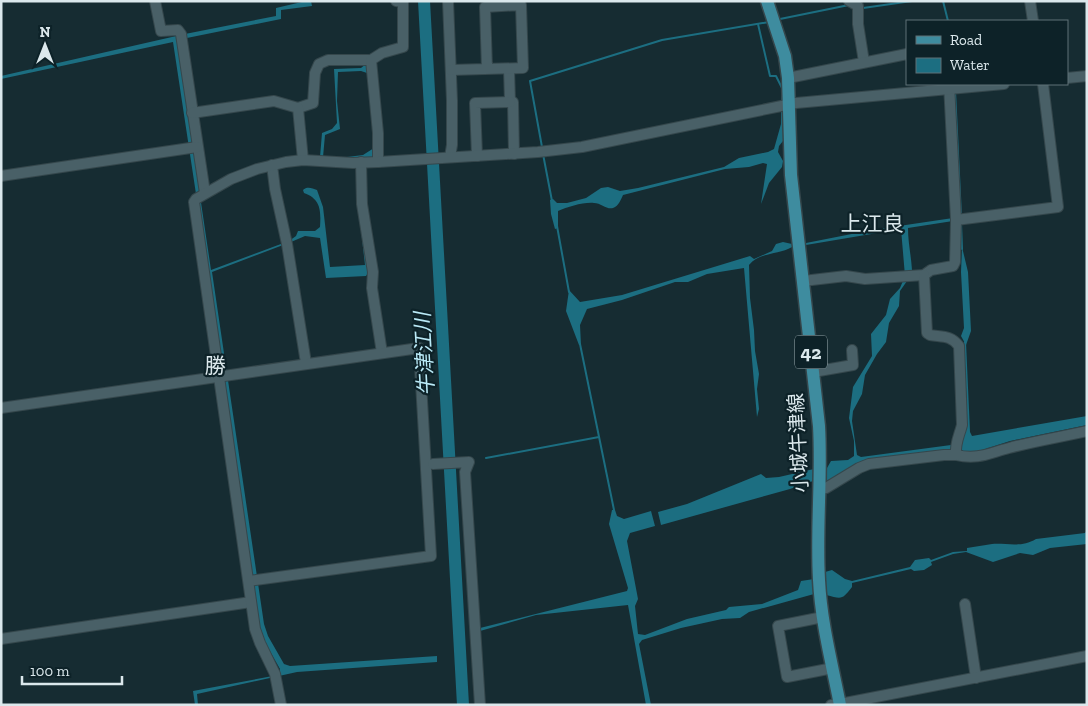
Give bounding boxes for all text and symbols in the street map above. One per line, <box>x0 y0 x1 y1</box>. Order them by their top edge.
north arrow <box>20 20 70 70</box>
legend <box>906 20 1068 85</box>
text: N <box>40 24 51 41</box>
text: Road <box>950 31 983 49</box>
text: Water <box>950 56 990 74</box>
district label: 上江良 <box>841 211 904 236</box>
water label: 牛津江川 <box>409 309 439 397</box>
road number: 42 <box>795 336 827 368</box>
district label: 勝 <box>205 353 226 378</box>
street label: 小城牛津線 <box>783 392 813 494</box>
scale bar <box>22 654 122 686</box>
text: 100 m <box>30 662 69 680</box>

